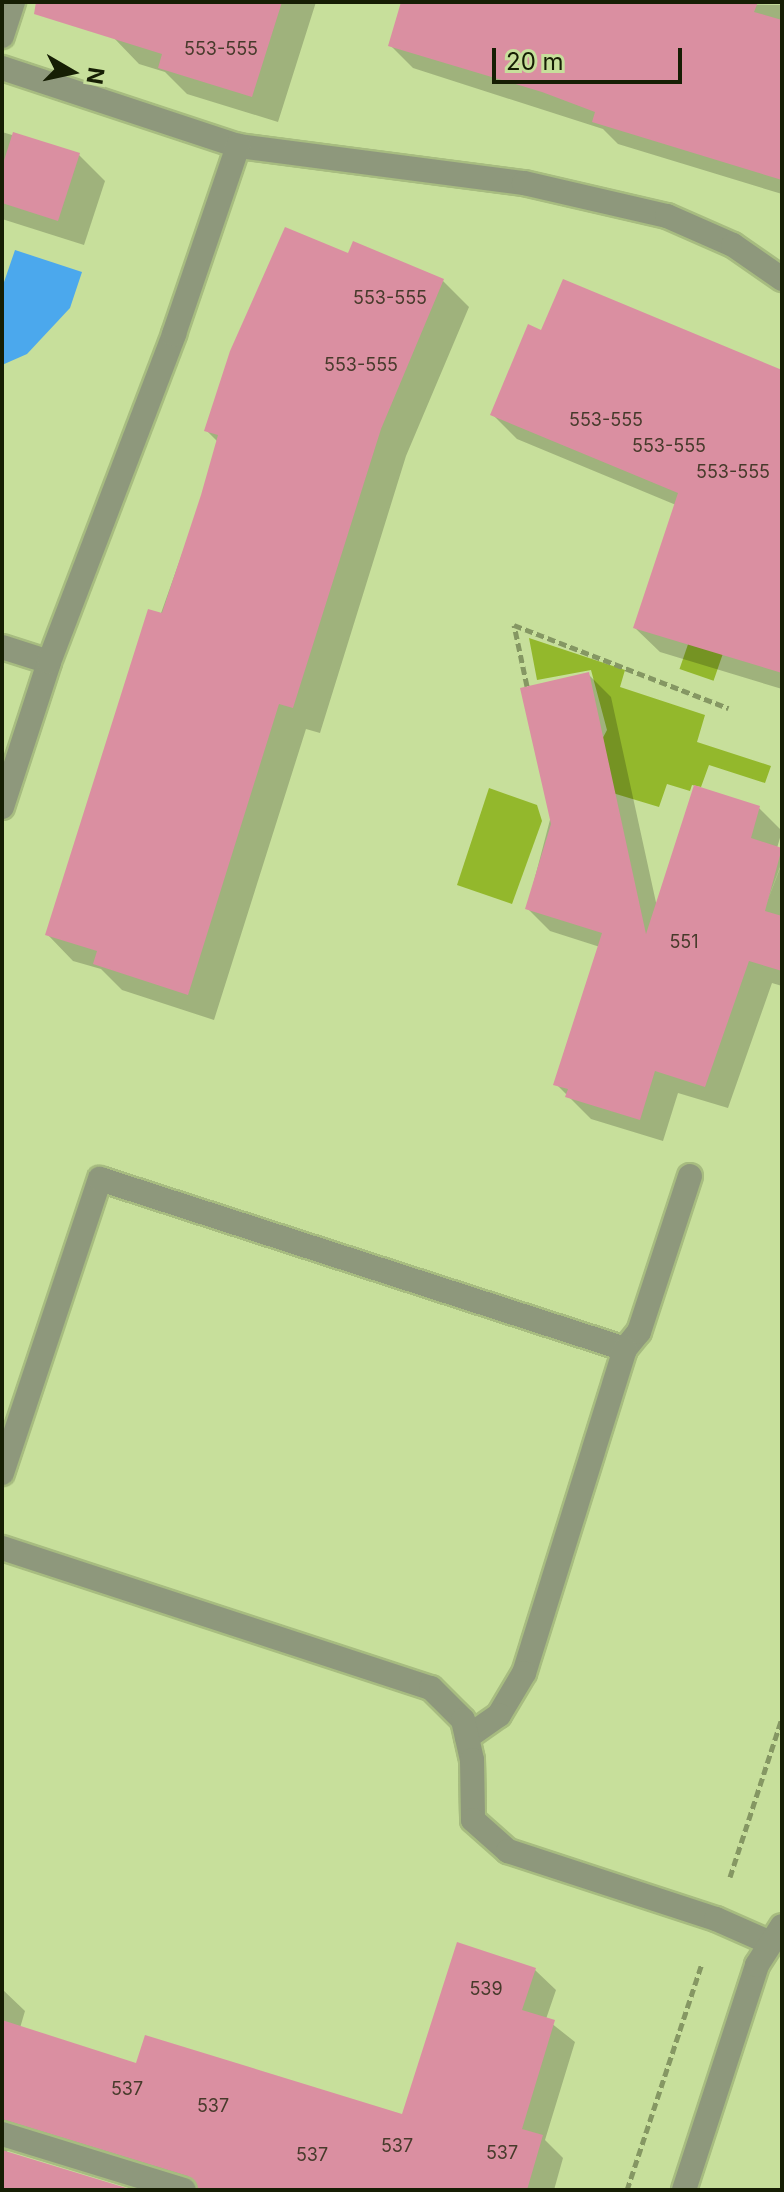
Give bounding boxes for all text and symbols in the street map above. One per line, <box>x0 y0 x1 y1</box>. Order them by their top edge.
north arrow <box>32 32 112 112</box>
scale bar <box>496 32 686 82</box>
house number: 553-555 <box>184 38 258 60</box>
text: 20 m <box>506 47 564 76</box>
text: N <box>82 65 110 86</box>
house number: 553-555 <box>353 287 427 309</box>
house number: 553-555 <box>324 354 398 376</box>
house number: 553-555 <box>569 409 643 431</box>
house number: 553-555 <box>632 435 706 457</box>
house number: 553-555 <box>696 461 770 483</box>
house number: 551 <box>669 931 699 953</box>
house number: 539 <box>469 1978 503 2000</box>
house number: 537 <box>111 2078 143 2100</box>
house number: 537 <box>197 2095 229 2117</box>
house number: 537 <box>381 2135 413 2157</box>
house number: 537 <box>486 2142 518 2164</box>
house number: 537 <box>296 2144 328 2166</box>

